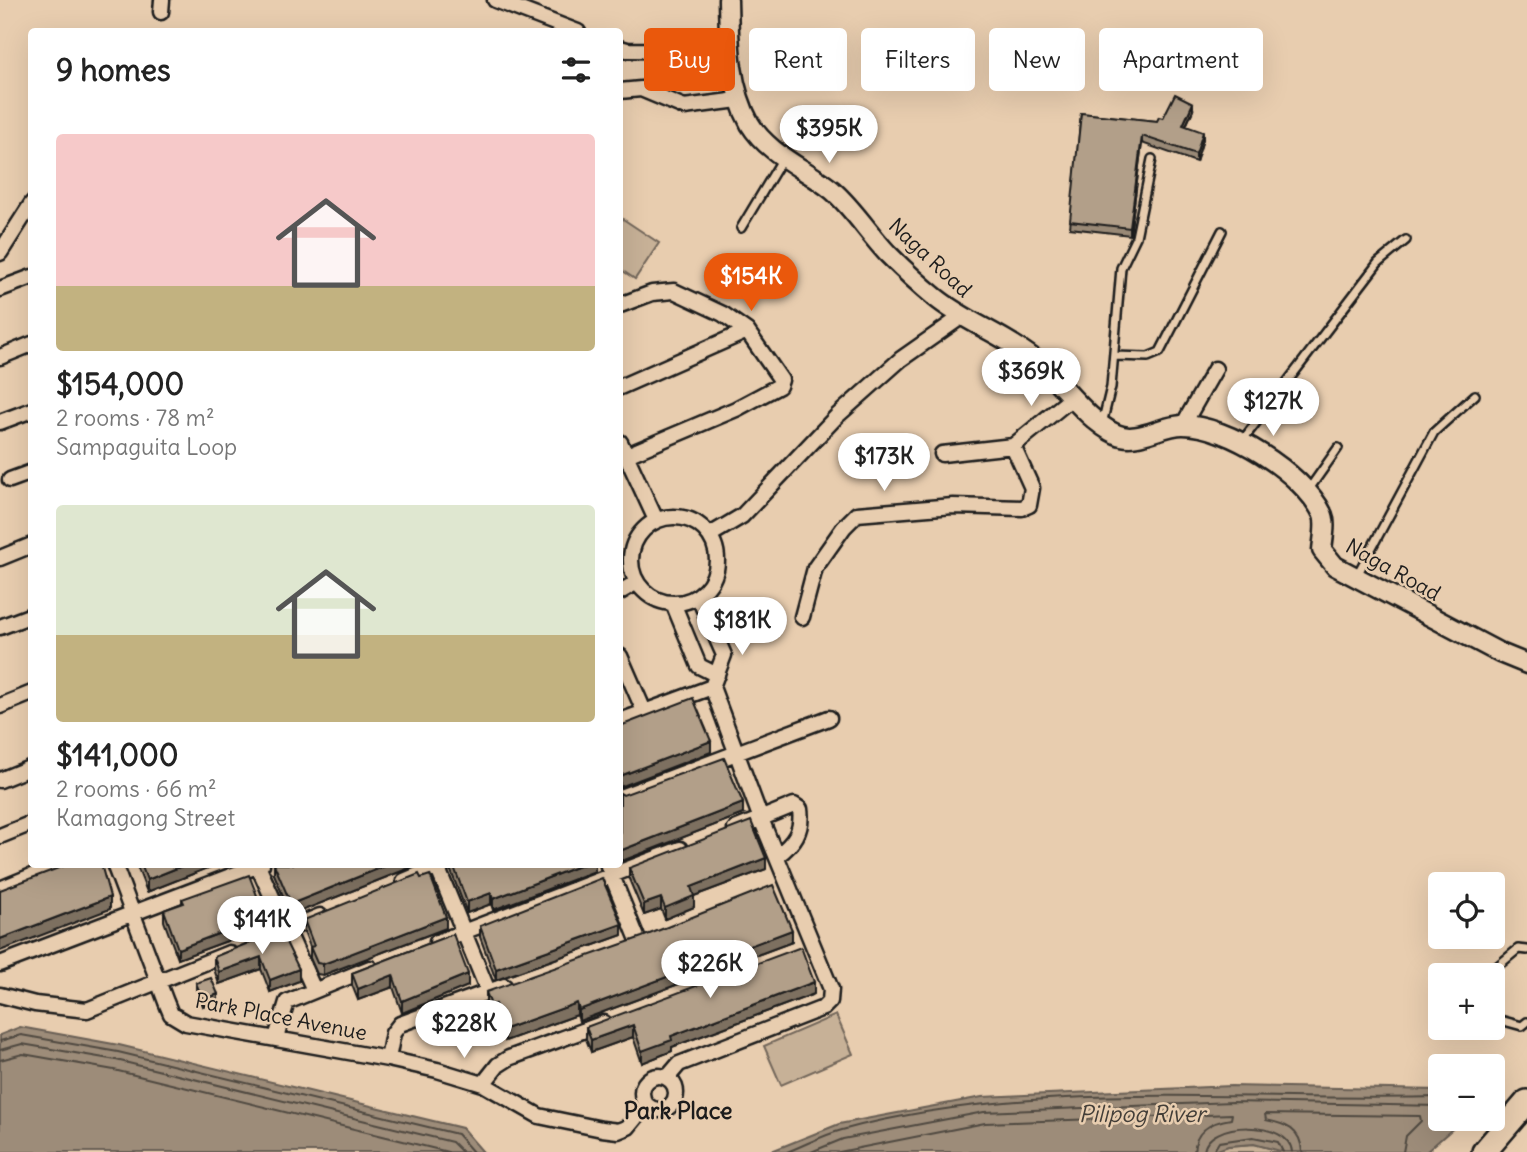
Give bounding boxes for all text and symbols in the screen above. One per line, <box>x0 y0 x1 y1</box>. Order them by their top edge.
chip: Buy <box>644 28 735 91</box>
chip: Rent <box>749 28 847 91</box>
chip: Filters <box>861 28 975 91</box>
chip: New <box>989 28 1085 91</box>
chip: Apartment <box>1099 28 1263 91</box>
text: 9 homes <box>56 51 171 89</box>
icon: filters <box>557 51 595 89</box>
pin: $395K <box>780 106 878 165</box>
text: $395K <box>796 113 862 142</box>
icon: home <box>263 180 389 306</box>
street label: Naga Road <box>883 212 978 303</box>
pin: $154K <box>702 254 800 313</box>
text: $154K <box>720 261 782 290</box>
pin: $369K <box>982 348 1080 408</box>
text: $369K <box>998 356 1064 385</box>
text: $154,000 <box>56 365 184 403</box>
pin: $127K <box>1224 378 1322 438</box>
text: $127K <box>1243 386 1303 415</box>
text: 2 rooms · 78 m² <box>56 403 215 432</box>
text: Sampaguita Loop <box>56 432 237 461</box>
pin: $173K <box>835 434 933 493</box>
text: $173K <box>854 441 914 470</box>
street label: Naga Road <box>1341 532 1445 607</box>
icon: home <box>263 551 389 677</box>
pin: $181K <box>693 598 791 657</box>
text: $181K <box>713 605 771 634</box>
text: $141,000 <box>56 736 179 774</box>
text: 2 rooms · 66 m² <box>56 774 217 803</box>
text: Kamagong Street <box>56 803 235 832</box>
map controls <box>1428 872 1505 1131</box>
button: locate <box>1428 872 1505 949</box>
pin: $141K <box>213 897 311 956</box>
text: $141K <box>233 904 291 933</box>
pin: $226K <box>661 940 759 1000</box>
text: $226K <box>677 948 743 977</box>
button: + <box>1428 963 1505 1040</box>
street label: Park Place Avenue <box>193 987 369 1046</box>
pin: $228K <box>415 1000 513 1060</box>
text: $228K <box>431 1008 497 1037</box>
button: − <box>1428 1054 1505 1131</box>
district label: Park Place <box>624 1096 732 1125</box>
water label: Pilipog River <box>1079 1099 1208 1128</box>

